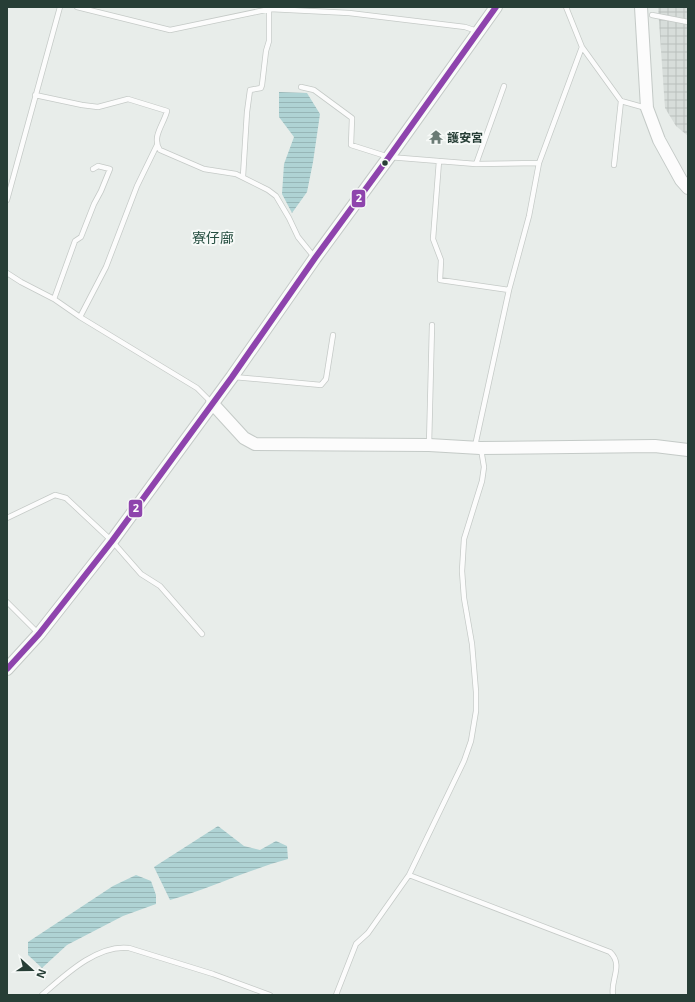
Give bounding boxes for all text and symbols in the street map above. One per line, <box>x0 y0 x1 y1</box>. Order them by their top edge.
temple icon: 護安宮 <box>428 129 444 145</box>
place label: 護安宮 <box>447 129 483 146</box>
unlabelled marker <box>380 158 390 168</box>
line badge: 2 <box>351 189 366 208</box>
text: 2 <box>356 190 362 205</box>
district label: 寮仔廍 <box>192 228 234 247</box>
line badge: 2 <box>128 499 143 518</box>
text: 2 <box>133 500 139 515</box>
north arrow <box>12 950 52 990</box>
text: N <box>33 967 50 981</box>

